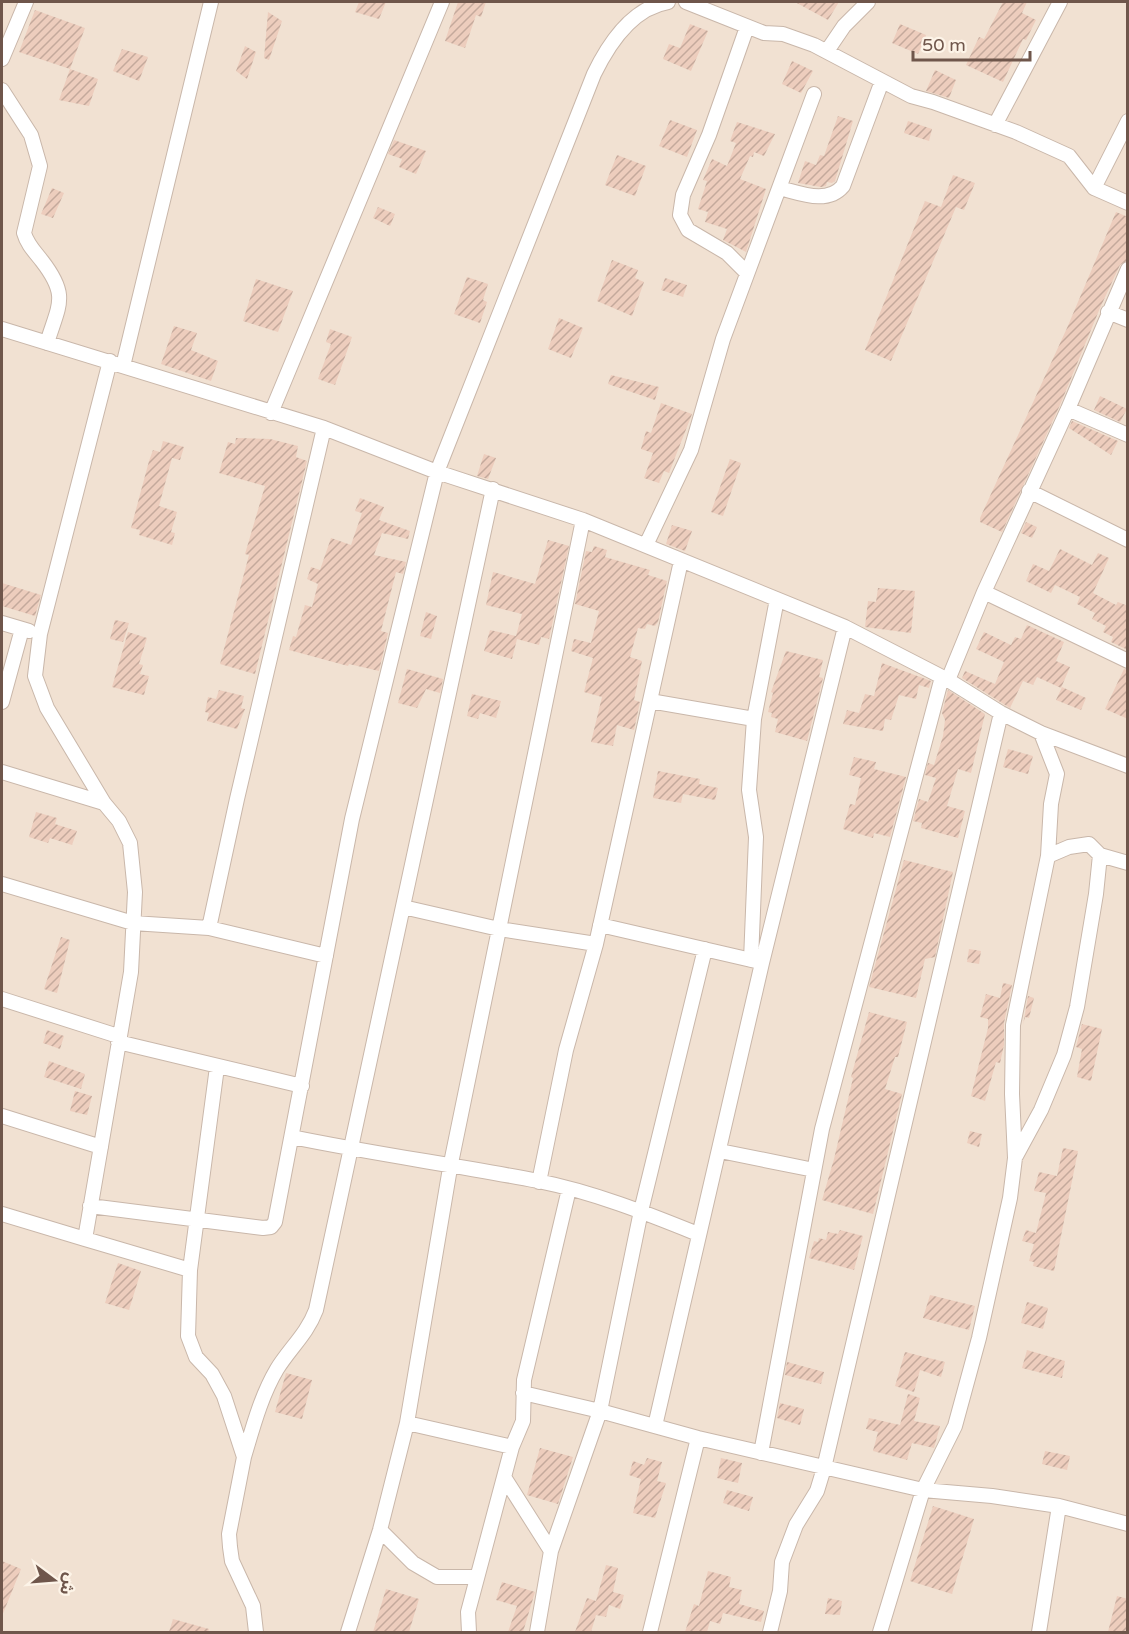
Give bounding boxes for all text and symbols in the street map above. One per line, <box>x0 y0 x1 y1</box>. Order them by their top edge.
scale bar <box>913 24 1030 62</box>
text: 50 m <box>922 34 966 56</box>
north arrow <box>24 1550 84 1610</box>
text: ش <box>55 1571 80 1597</box>

